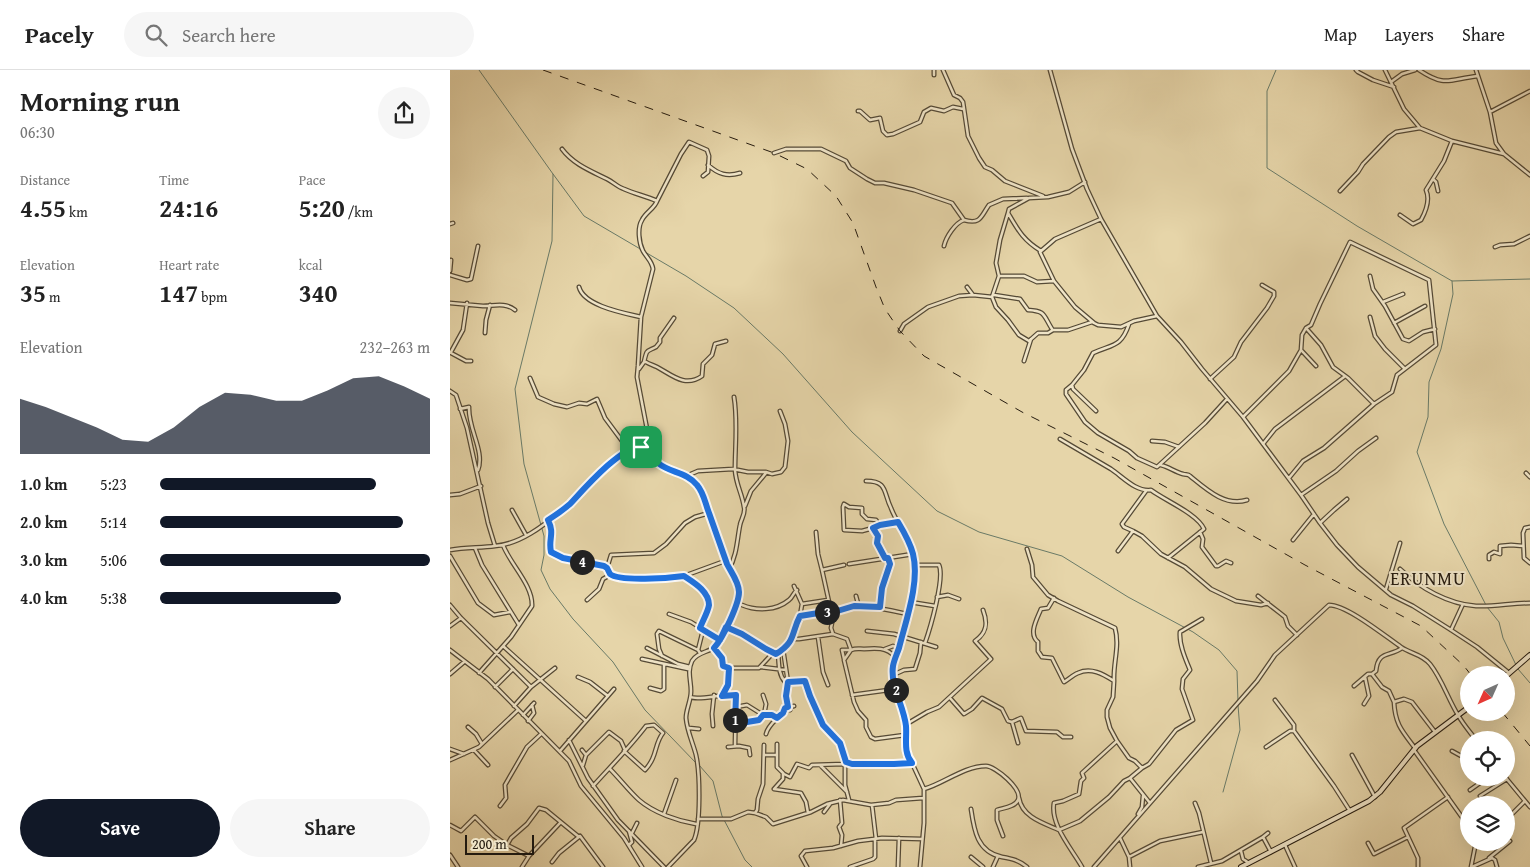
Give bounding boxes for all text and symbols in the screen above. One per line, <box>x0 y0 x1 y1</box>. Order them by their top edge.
search box <box>124 12 474 57</box>
text: Pacely <box>25 17 94 52</box>
icon: search <box>142 21 170 49</box>
text: Search here <box>182 21 276 49</box>
text: Map <box>1324 21 1357 48</box>
text: Layers <box>1385 21 1434 48</box>
text: Share <box>1462 21 1505 48</box>
text: Morning run <box>20 80 180 121</box>
button: share <box>378 87 430 139</box>
text: 06:30 <box>20 120 55 144</box>
text: Distance <box>20 170 70 190</box>
text: Time <box>159 170 189 190</box>
text: Pace <box>299 170 326 190</box>
text: 4.55 <box>20 190 66 226</box>
text: 24:16 <box>159 190 218 226</box>
text: 5:20 <box>299 190 345 226</box>
text: km <box>66 202 88 222</box>
text: /km <box>345 202 373 222</box>
text: Elevation <box>20 255 75 275</box>
text: Heart rate <box>159 255 219 275</box>
text: kcal <box>299 255 323 275</box>
text: 35 <box>20 275 46 311</box>
text: 147 <box>159 275 198 311</box>
text: 340 <box>299 275 338 311</box>
text: m <box>46 287 60 307</box>
text: bpm <box>198 287 228 307</box>
text: Elevation <box>20 335 83 359</box>
text: 232–263 m <box>360 335 430 359</box>
pin <box>620 426 662 468</box>
icon: arrive <box>627 433 655 461</box>
text: 1.0 km <box>20 472 67 496</box>
text: 5:23 <box>100 472 127 496</box>
text: 2.0 km <box>20 510 67 534</box>
text: 5:14 <box>100 510 127 534</box>
text: 3.0 km <box>20 548 67 572</box>
text: 5:06 <box>100 548 127 572</box>
pin: 4 <box>570 550 594 574</box>
text: 4 <box>579 552 586 572</box>
district label: ERUNMU <box>1390 565 1466 592</box>
text: 4.0 km <box>20 586 67 610</box>
text: 5:38 <box>100 586 127 610</box>
pin: 3 <box>814 600 840 624</box>
text: 3 <box>824 602 831 622</box>
north arrow <box>1460 666 1515 721</box>
map controls <box>1460 666 1515 851</box>
pin: 2 <box>884 678 908 702</box>
text: 2 <box>893 680 900 700</box>
pin: 1 <box>722 708 748 732</box>
text: 1 <box>732 710 739 730</box>
button: locate <box>1460 731 1515 786</box>
button: layers <box>1460 796 1515 851</box>
button: Save <box>20 799 220 857</box>
button: Share <box>230 799 430 857</box>
scale bar <box>465 832 534 855</box>
text: 200 m <box>472 834 507 854</box>

